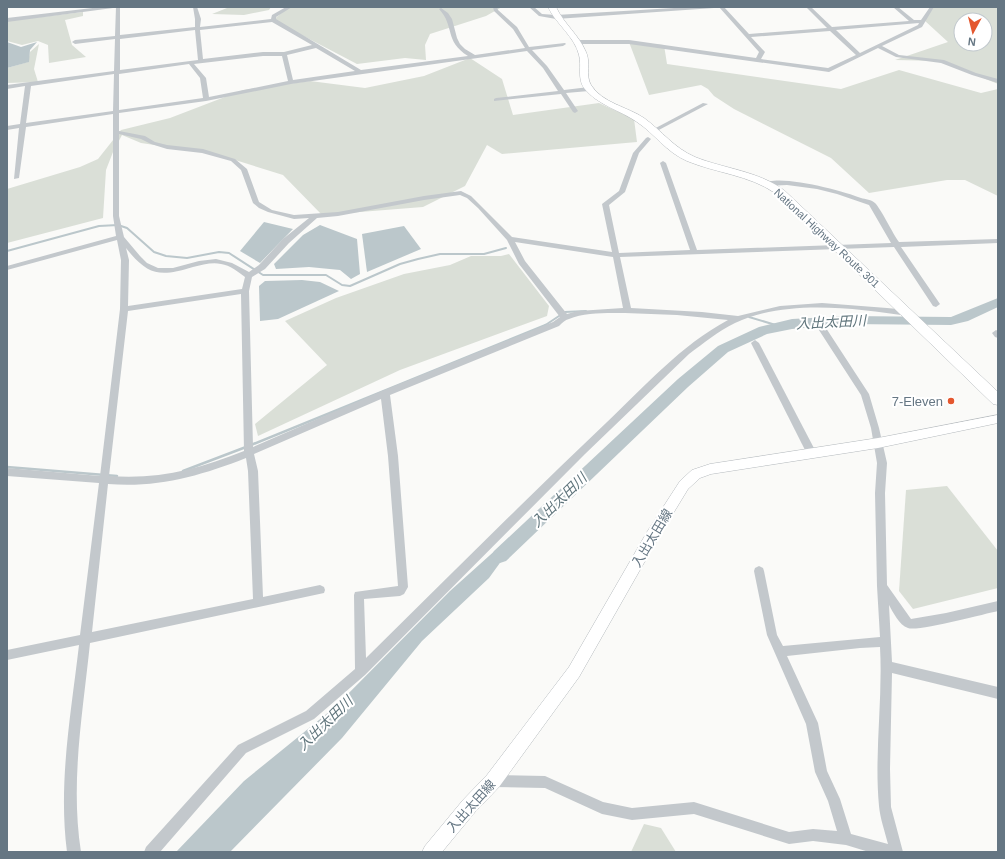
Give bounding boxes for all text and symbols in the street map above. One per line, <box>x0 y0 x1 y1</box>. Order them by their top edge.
north arrow <box>953 12 993 52</box>
text: N <box>967 35 976 48</box>
street label: National Highway Route 301 <box>772 186 882 290</box>
water label: 入出太田川 <box>796 312 868 332</box>
place label: 7-Eleven <box>892 394 943 409</box>
marker: 7-Eleven <box>946 396 956 406</box>
water label: 入出太田川 <box>528 469 591 530</box>
street label: 入出太田線 <box>629 506 675 570</box>
water label: 入出太田川 <box>294 692 357 753</box>
street label: 入出太田線 <box>444 777 498 835</box>

